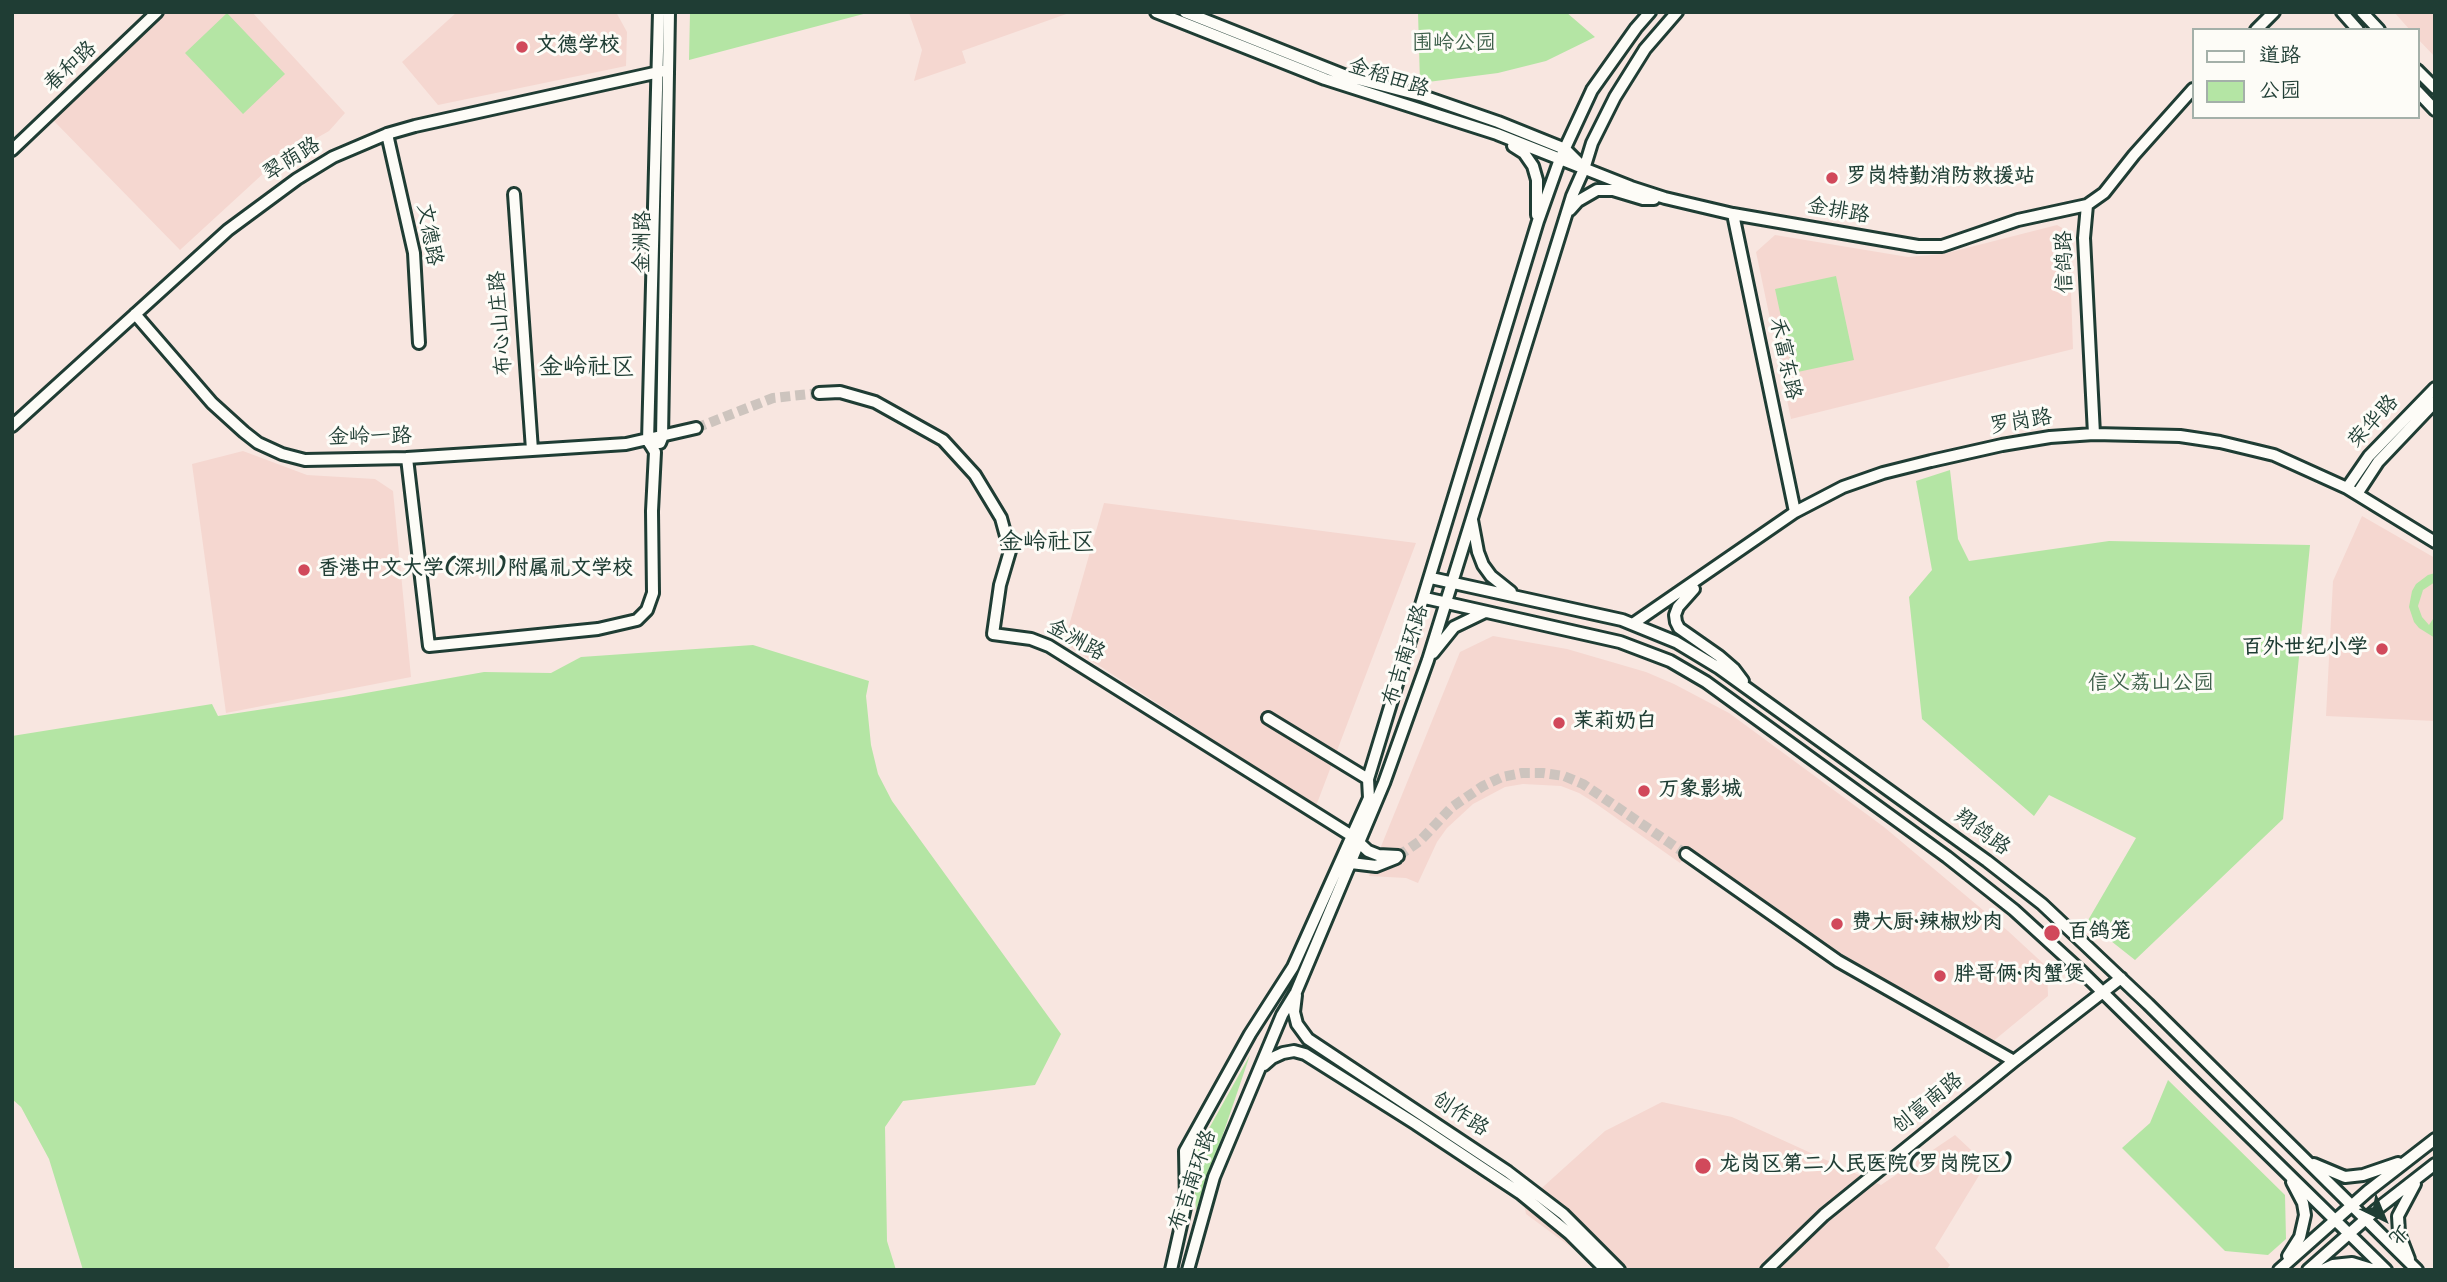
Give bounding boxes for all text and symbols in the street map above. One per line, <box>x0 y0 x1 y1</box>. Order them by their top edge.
legend <box>2192 28 2419 119</box>
park label: 围岭公园 <box>1412 32 1496 58</box>
place label: 文德学校 <box>536 34 620 60</box>
street label: 春和路 <box>40 37 104 99</box>
marker: 文德学校 <box>514 39 530 55</box>
text: 道路 <box>2259 40 2301 73</box>
street label: 金稻田路 <box>1344 55 1432 105</box>
text: 公园 <box>2259 75 2301 108</box>
street label: 翠荫路 <box>260 134 326 188</box>
place label: 罗岗特勤消防救援站 <box>1846 165 2035 191</box>
marker: 罗岗特勤消防救援站 <box>1824 170 1840 186</box>
street label: 金排路 <box>1805 195 1871 231</box>
street label: 文德路 <box>409 202 445 268</box>
street label: 金洲路 <box>632 210 658 274</box>
street label: 信鸽路 <box>2054 230 2080 294</box>
street label: 布心山庄路 <box>487 270 519 376</box>
street label: 禾富东路 <box>1762 315 1804 403</box>
district label: 金岭社区 <box>539 356 635 384</box>
street label: 荣华路 <box>2345 391 2405 455</box>
street label: 罗岗路 <box>1988 407 2054 441</box>
street label: 金岭一路 <box>328 426 412 452</box>
district label: 金岭社区 <box>999 531 1095 559</box>
place label: 香港中文大学(深圳)附属礼文学校 <box>318 557 633 583</box>
marker: 香港中文大学(深圳)附属礼文学校 <box>296 562 312 578</box>
street label: 布吉南环路 <box>1380 602 1436 710</box>
street label: 金洲路 <box>1041 616 1109 668</box>
place label: 百外世纪小学 <box>2242 636 2368 662</box>
marker: 百外世纪小学 <box>2374 641 2390 657</box>
park label: 信义荔山公园 <box>2088 672 2214 698</box>
place label: 茉莉奶白 <box>1573 710 1657 736</box>
marker: 茉莉奶白 <box>1551 715 1567 731</box>
place label: 万象影城 <box>1658 778 1742 804</box>
marker: 万象影城 <box>1636 783 1652 799</box>
street label: 翔鸽路 <box>1948 805 2014 863</box>
place label: 费大厨·辣椒炒肉 <box>1851 911 2003 937</box>
marker: 费大厨·辣椒炒肉 <box>1829 916 1845 932</box>
place label: 百鸽笼 <box>2068 920 2131 946</box>
marker: 百鸽笼 <box>2042 923 2062 943</box>
place label: 胖哥俩·肉蟹煲 <box>1954 963 2085 989</box>
marker: 胖哥俩·肉蟹煲 <box>1932 968 1948 984</box>
street label: 创富南路 <box>1888 1069 1970 1141</box>
street label: 创作路 <box>1426 1088 1492 1144</box>
street label: 布吉南环路 <box>1166 1127 1224 1235</box>
place label: 龙岗区第二人民医院(罗岗院区) <box>1719 1153 2013 1179</box>
marker: 龙岗区第二人民医院(罗岗院区) <box>1693 1156 1713 1176</box>
north arrow <box>2349 1184 2419 1254</box>
text: 北 <box>2381 1217 2416 1252</box>

